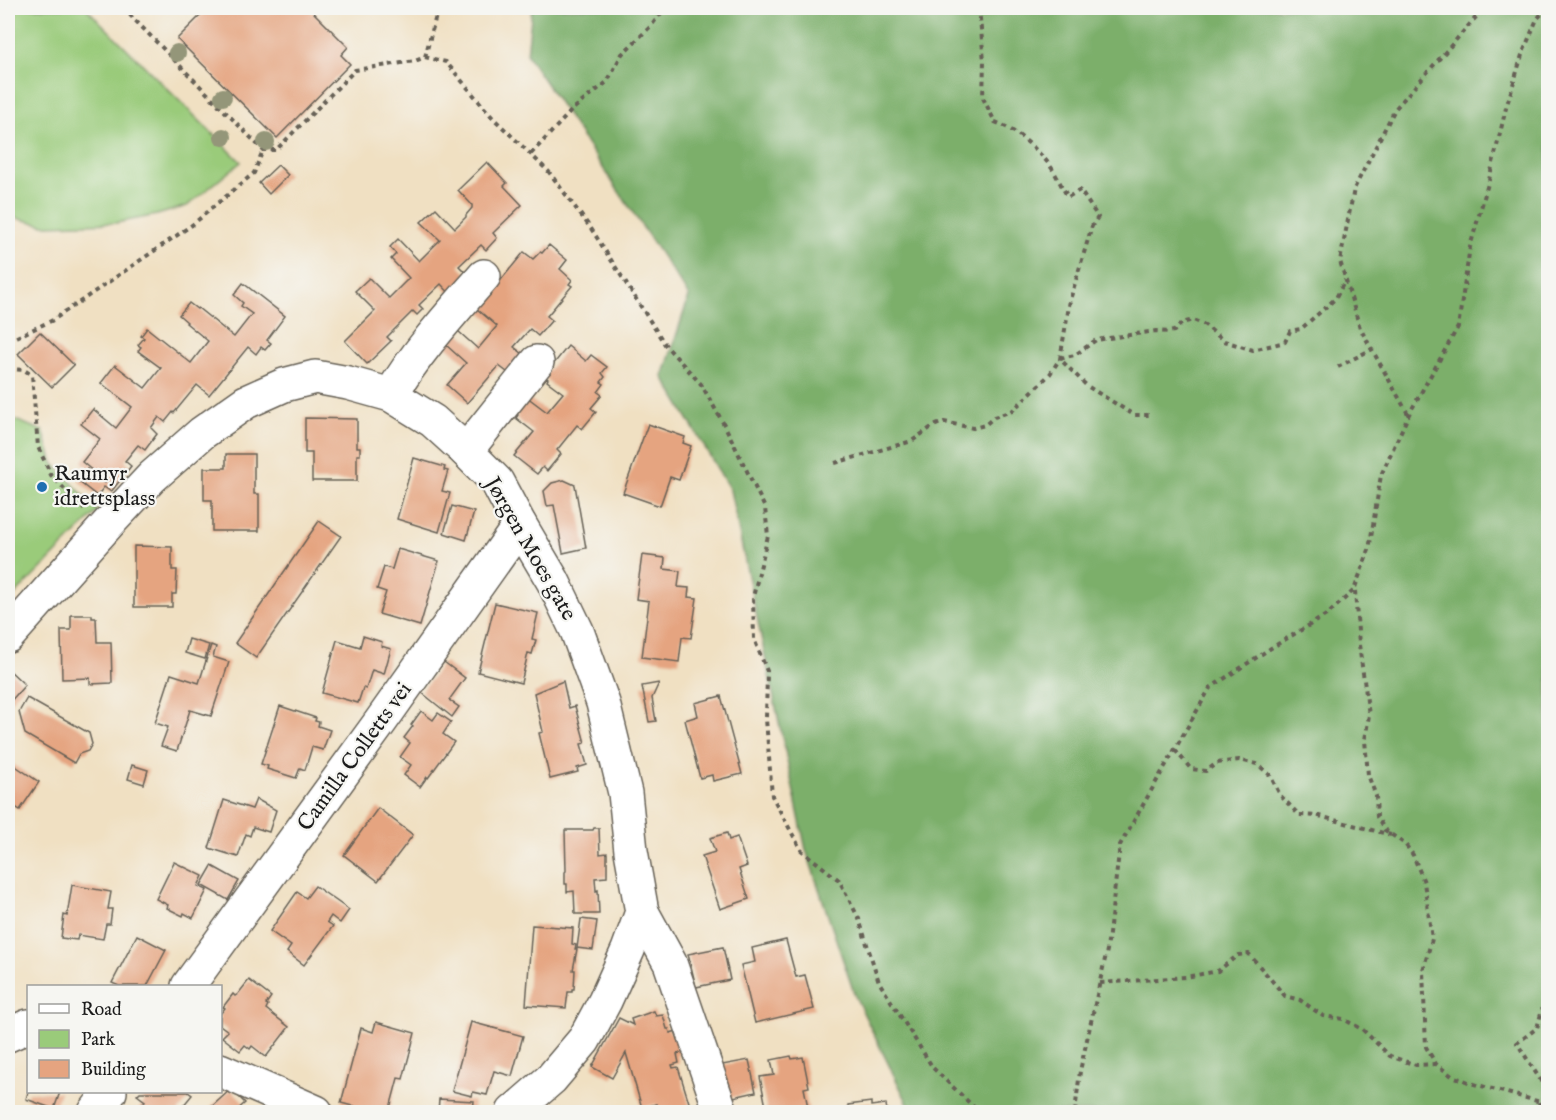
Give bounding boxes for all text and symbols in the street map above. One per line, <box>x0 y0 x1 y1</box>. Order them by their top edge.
place label: Raumyr idrettsplass <box>54 460 155 513</box>
street label: Jørgen Moes gate <box>476 470 582 626</box>
marker: Raumyr idrettsplass <box>35 480 49 494</box>
street label: Camilla Colletts vei <box>292 677 418 837</box>
legend <box>27 985 222 1093</box>
text: Road <box>81 999 122 1022</box>
text: Park <box>81 1029 116 1052</box>
text: Building <box>81 1059 146 1082</box>

